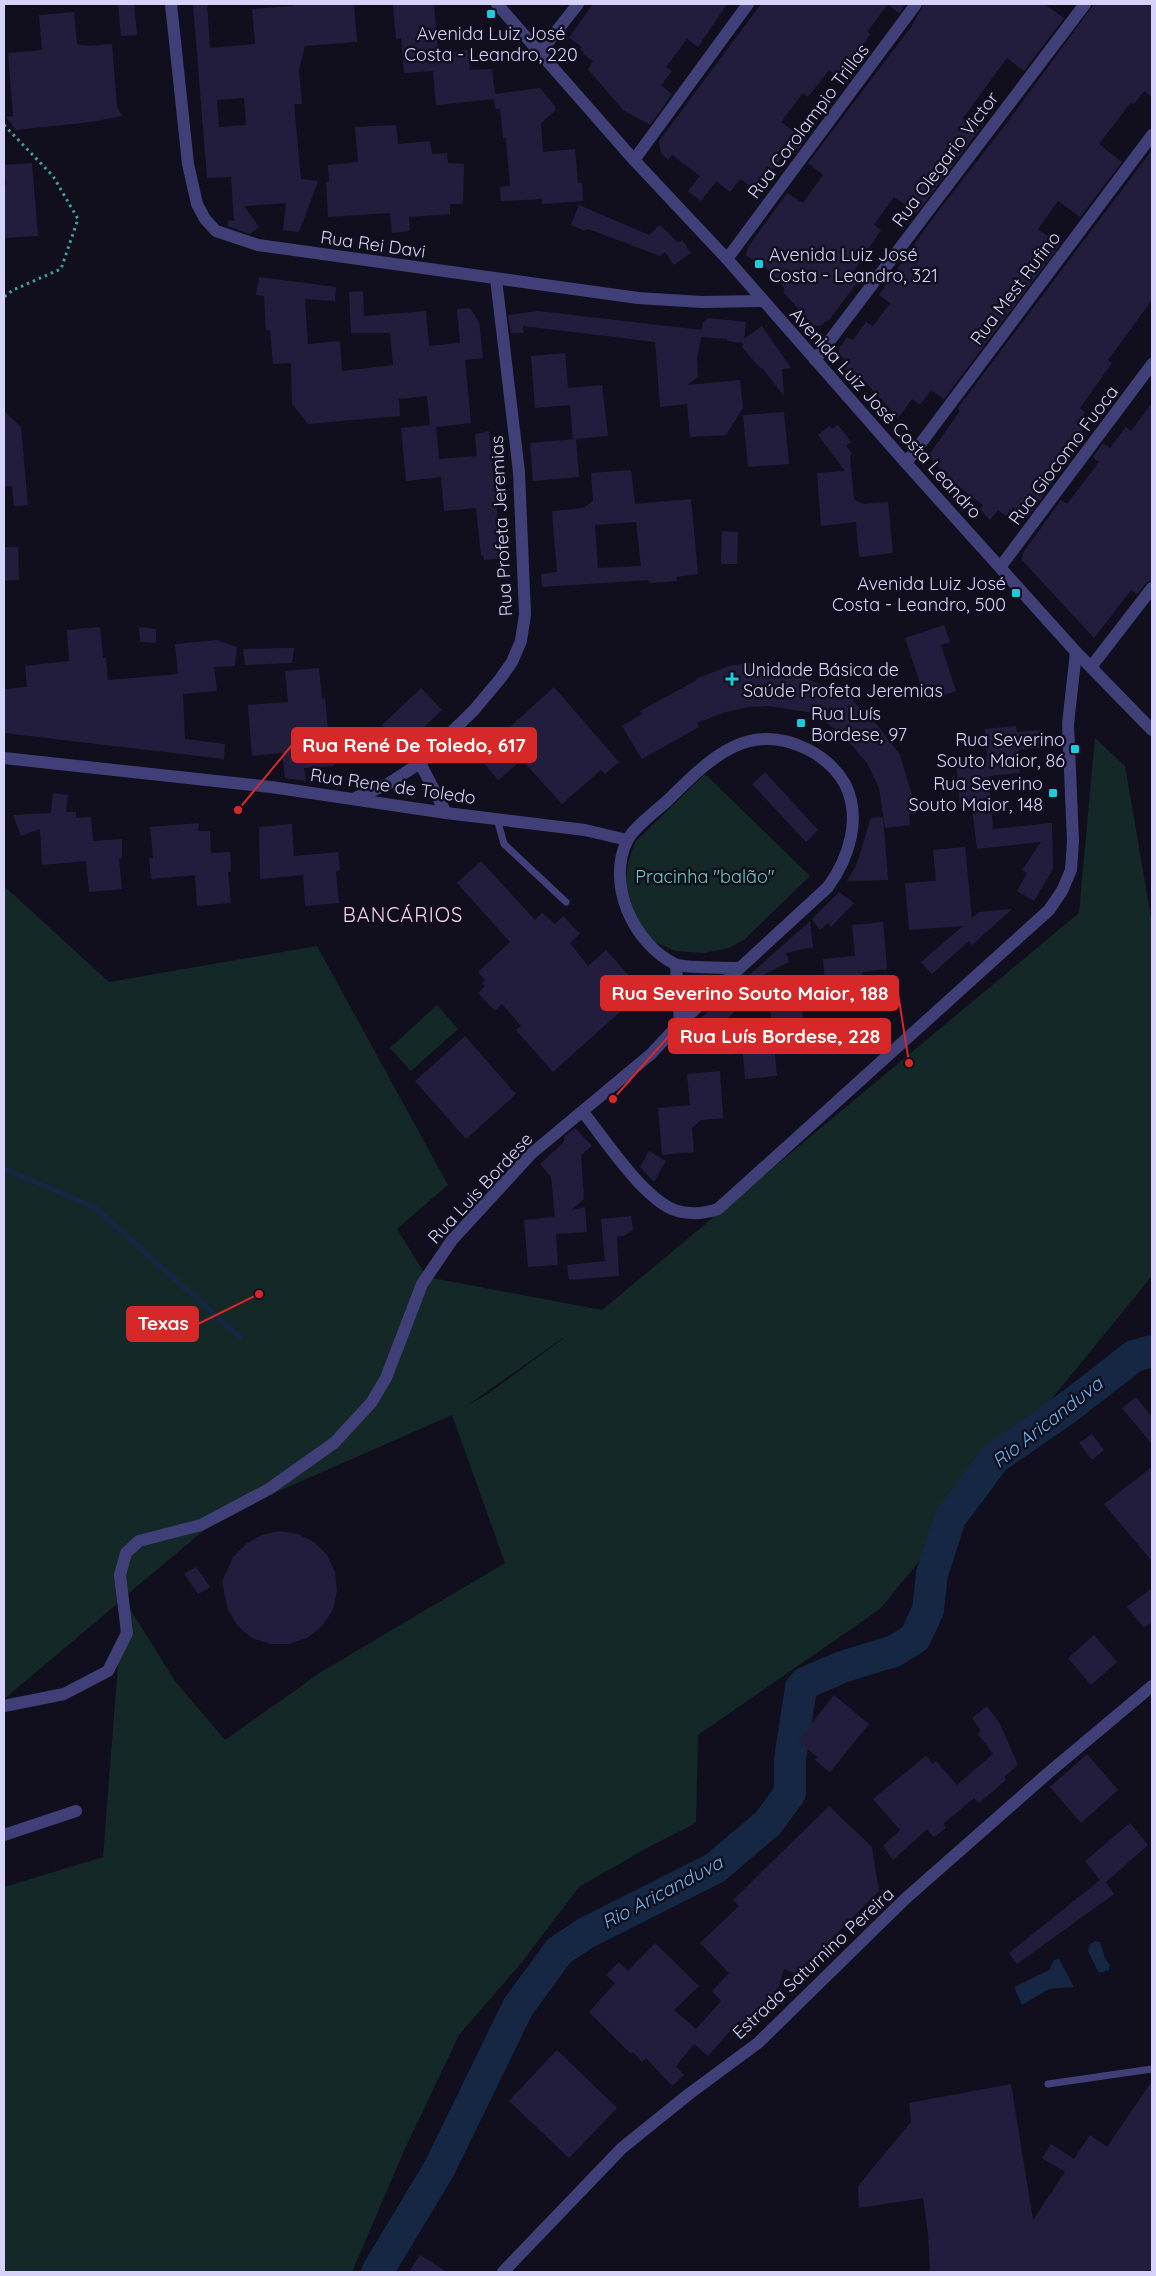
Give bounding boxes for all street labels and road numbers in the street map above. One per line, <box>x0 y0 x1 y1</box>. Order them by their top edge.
street label: Rua Corolampio Trillas <box>742 39 874 203</box>
street label: Rua Olegario Victor <box>887 87 1003 231</box>
street label: Rua Rei Davi <box>319 225 427 263</box>
street label: Rua Mest Rufino <box>965 227 1065 349</box>
street label: Avenida Luiz José Costa Leandro <box>785 303 987 523</box>
street label: Rua Giocomo Fuoca <box>1003 381 1123 529</box>
street label: Rua Profeta Jeremias <box>485 435 517 617</box>
street label: Rua Rene de Toledo <box>309 763 477 809</box>
street label: Rua Luis Bordese <box>423 1128 537 1248</box>
street label: Estrada Saturnino Pereira <box>727 1882 899 2044</box>

